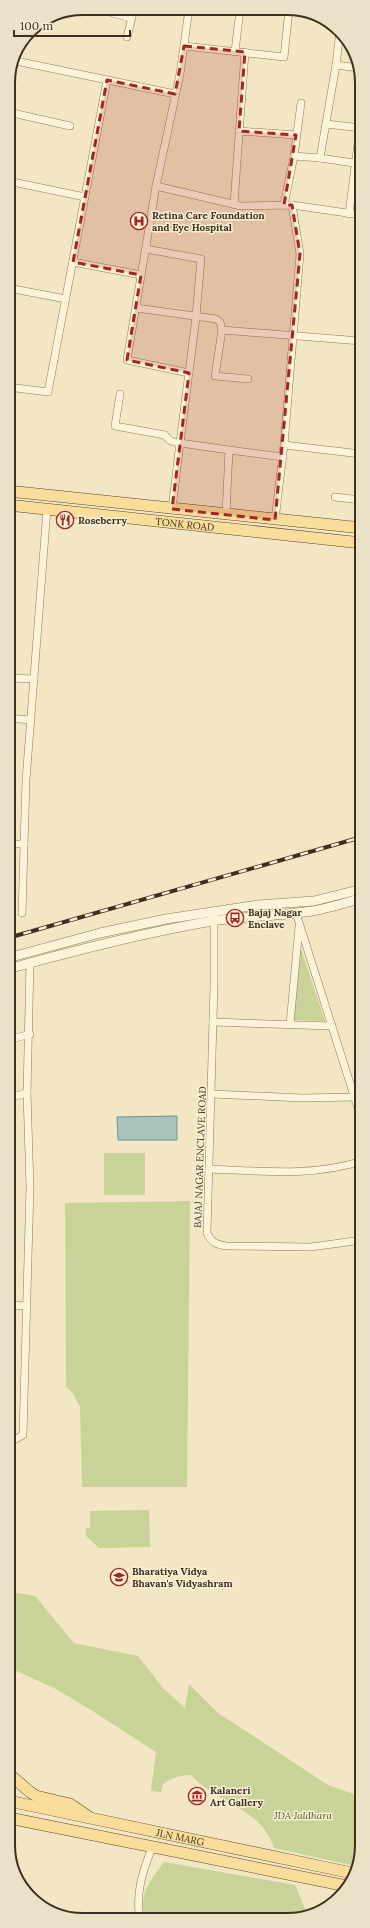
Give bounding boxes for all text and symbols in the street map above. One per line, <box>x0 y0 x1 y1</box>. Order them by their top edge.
scale bar <box>14 12 130 38</box>
text: 100 m <box>20 18 53 33</box>
place label: Retina Care Foundation and Eye Hospital <box>152 209 265 234</box>
hospital icon: Retina Care Foundation and Eye Hospital <box>129 211 149 231</box>
restaurant icon: Roseberry <box>55 510 75 530</box>
place label: Roseberry <box>78 514 127 527</box>
street label: TONK ROAD <box>155 514 215 534</box>
place label: Bajaj Nagar Enclave <box>248 906 302 931</box>
bus stop icon: Bajaj Nagar Enclave <box>225 908 245 928</box>
street label: BAJAJ NAGAR ENCLAVE ROAD <box>191 1086 209 1228</box>
place label: Bharatiya Vidya Bhavan's Vidyashram <box>132 1565 234 1590</box>
school or university icon: Bharatiya Vidya Bhavan's Vidyashram <box>109 1567 129 1587</box>
place label: Kalaneri Art Gallery <box>210 1784 264 1809</box>
museum icon: Kalaneri Art Gallery <box>187 1786 207 1806</box>
park label: JDA Jaldhara <box>273 1809 333 1822</box>
street label: JLN MARG <box>154 1825 206 1848</box>

